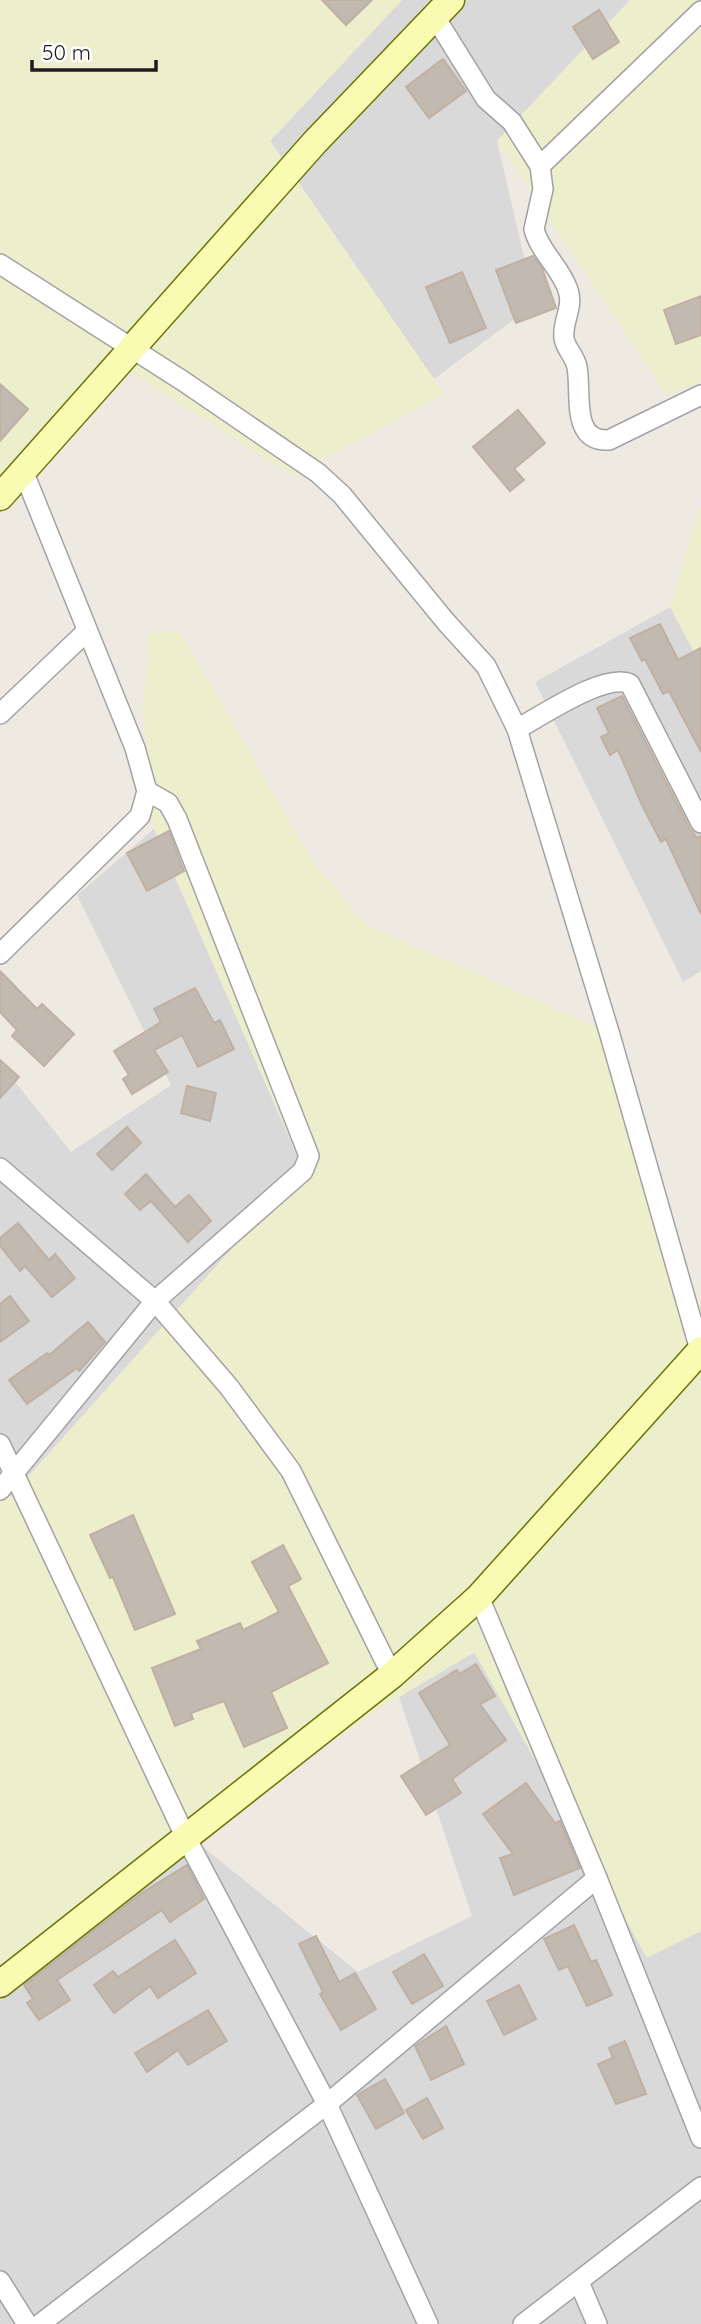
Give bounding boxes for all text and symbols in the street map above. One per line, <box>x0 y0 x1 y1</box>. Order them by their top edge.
scale bar <box>32 28 156 72</box>
text: 50 m <box>42 39 91 65</box>

